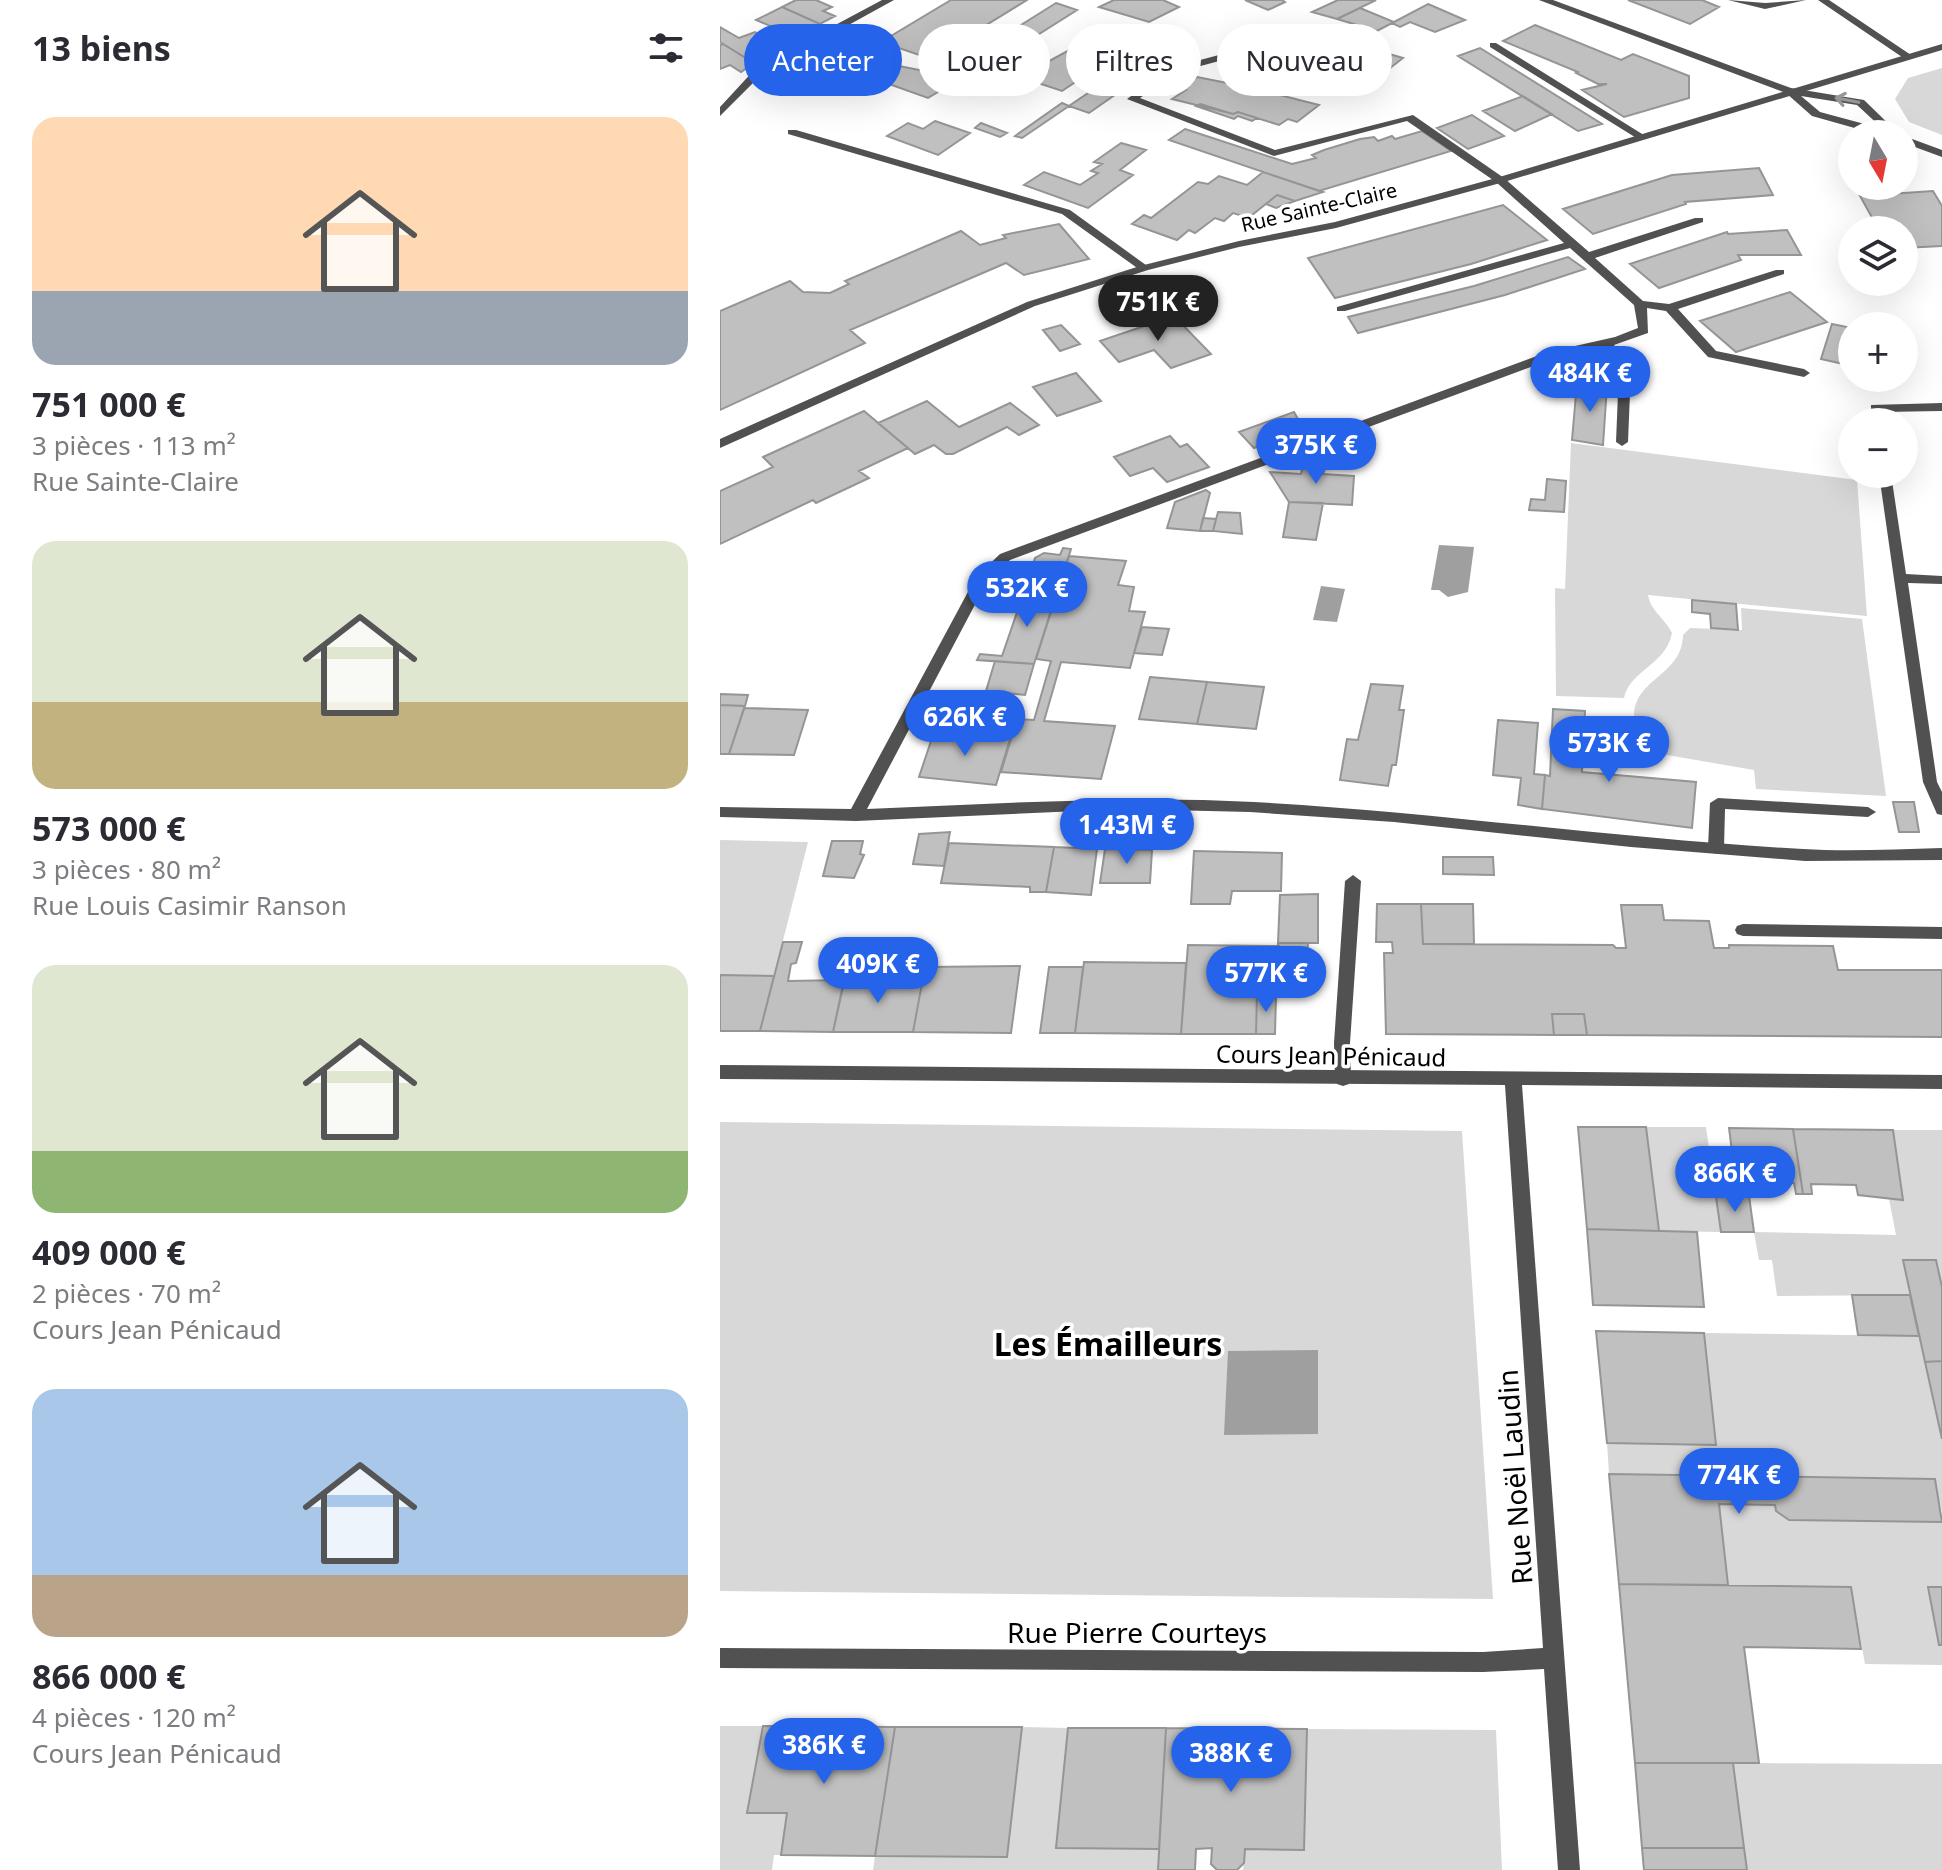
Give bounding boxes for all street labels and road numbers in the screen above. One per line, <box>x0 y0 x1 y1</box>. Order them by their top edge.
street label: Rue Sainte-Claire <box>1238 176 1400 238</box>
street label: Cours Jean Pénicaud <box>1216 1036 1446 1074</box>
street label: Rue Noël Laudin <box>1488 1368 1540 1586</box>
street label: Rue Pierre Courteys <box>1007 1613 1267 1651</box>

